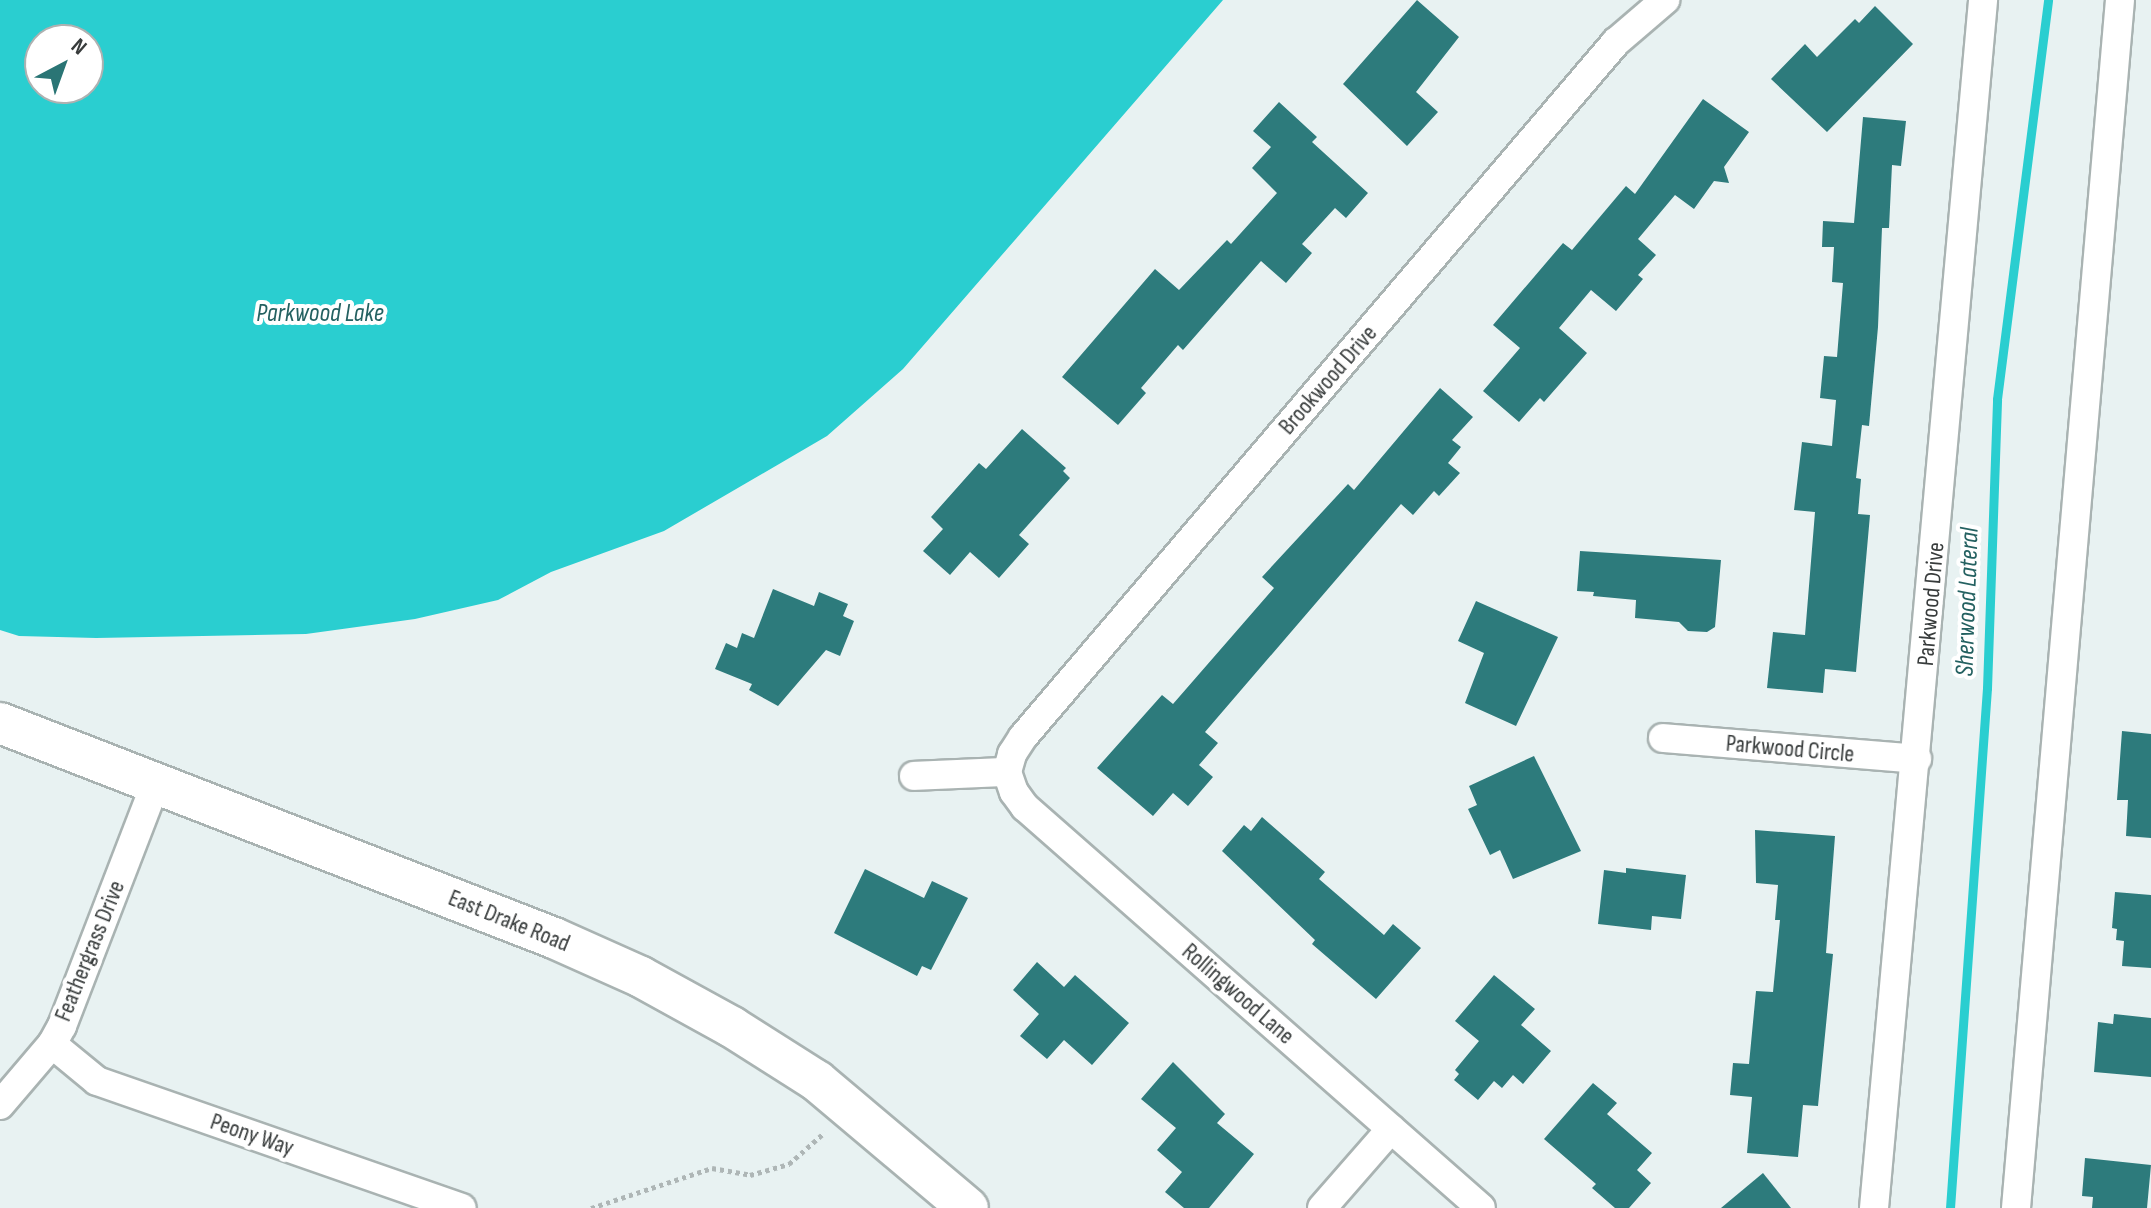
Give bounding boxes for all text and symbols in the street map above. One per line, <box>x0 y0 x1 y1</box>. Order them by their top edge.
north arrow <box>24 24 104 104</box>
text: N <box>65 33 92 61</box>
water label: Parkwood Lake <box>256 298 384 330</box>
street label: Brookwood Drive <box>1273 319 1383 441</box>
water label: Sherwood Lateral <box>1950 527 1986 677</box>
street label: Parkwood Drive <box>1911 541 1951 667</box>
street label: Parkwood Circle <box>1725 729 1855 769</box>
street label: Feathergrass Drive <box>49 876 131 1026</box>
street label: East Drake Road <box>444 884 574 958</box>
street label: Rollingwood Lane <box>1176 937 1300 1051</box>
street label: Peony Way <box>206 1107 298 1163</box>

